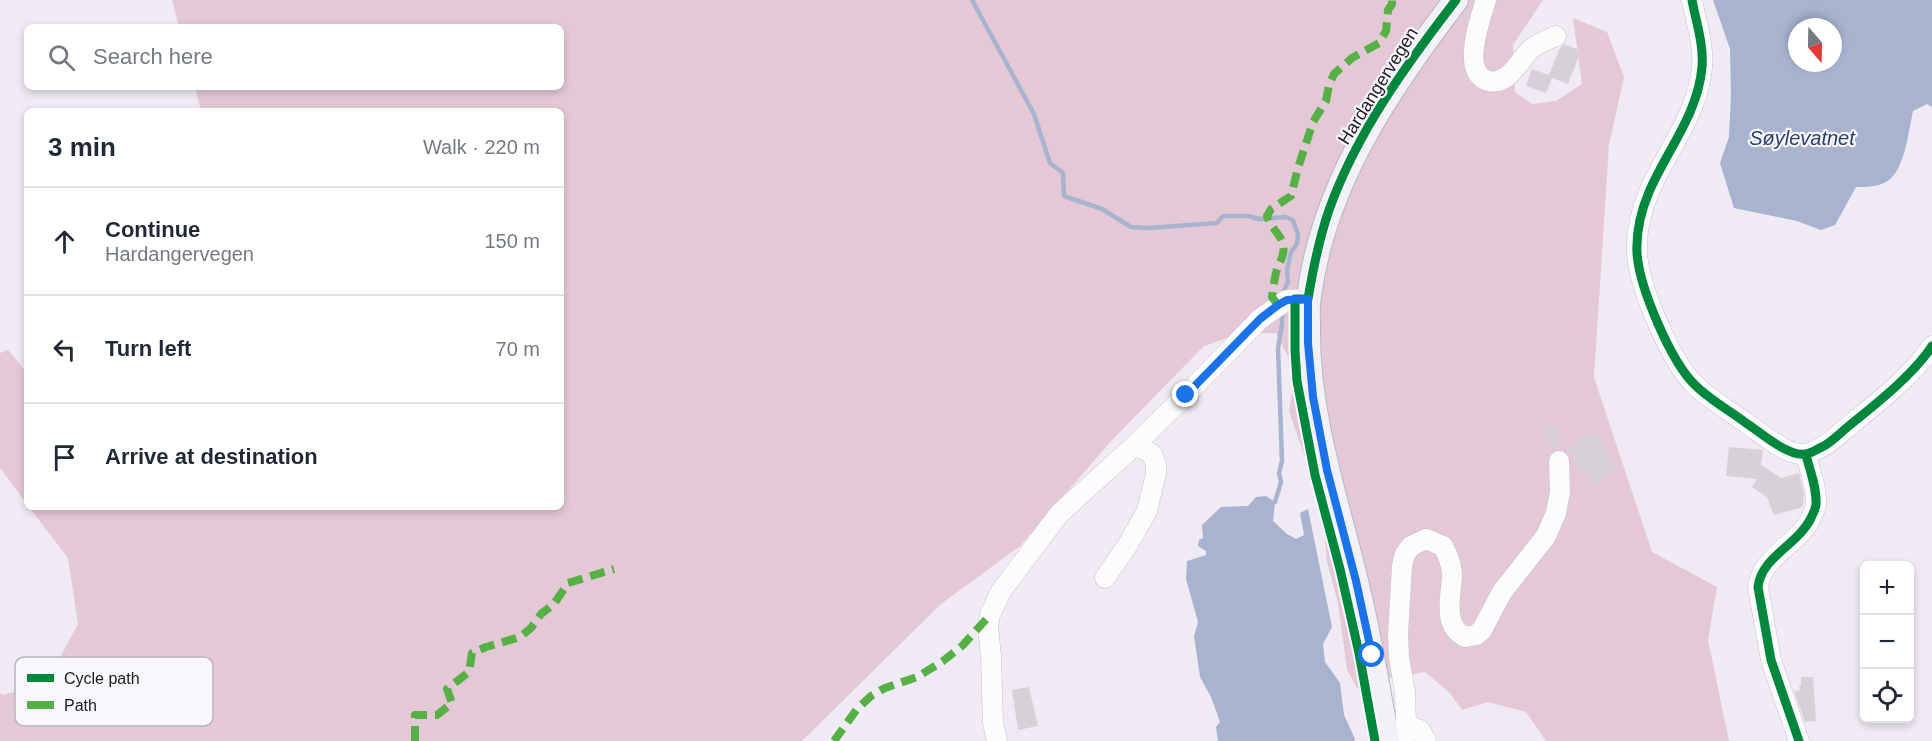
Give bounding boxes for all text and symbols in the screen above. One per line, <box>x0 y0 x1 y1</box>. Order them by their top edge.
north arrow <box>1788 18 1842 72</box>
search box <box>24 24 564 90</box>
street label: Hardangervegen <box>1334 24 1422 148</box>
icon: search <box>45 41 78 74</box>
text: Search here <box>93 44 213 69</box>
water label: Søylevatnet <box>1749 127 1856 149</box>
text: 3 min <box>48 132 116 162</box>
text: Walk · 220 m <box>423 136 540 158</box>
text: Continue <box>105 217 200 242</box>
icon: ahead <box>48 225 81 258</box>
text: 150 m <box>484 230 540 252</box>
text: Hardangervegen <box>105 243 254 265</box>
icon: left <box>48 333 81 366</box>
text: Turn left <box>105 336 191 361</box>
text: 70 m <box>496 338 540 360</box>
route end <box>1172 381 1198 407</box>
icon: arrive <box>48 441 81 474</box>
text: Arrive at destination <box>105 444 318 469</box>
map controls <box>1860 561 1914 723</box>
button: + <box>1860 561 1914 615</box>
button: − <box>1860 615 1914 669</box>
route start <box>1358 641 1384 667</box>
legend <box>15 657 213 726</box>
button: locate <box>1860 669 1914 723</box>
text: Cycle path <box>64 670 140 687</box>
text: Path <box>64 697 97 714</box>

